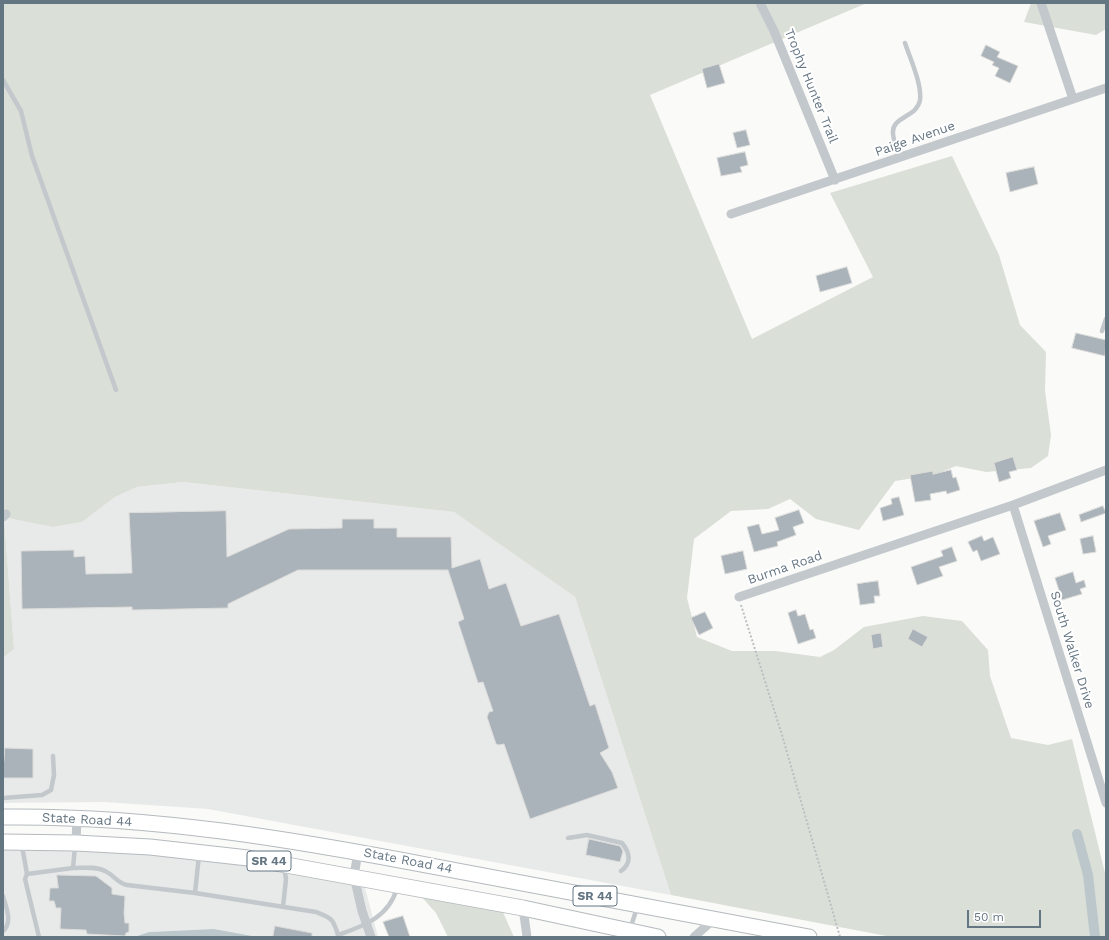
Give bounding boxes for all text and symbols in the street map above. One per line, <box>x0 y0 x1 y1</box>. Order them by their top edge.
street label: Trophy Hunter Trail <box>781 27 841 145</box>
street label: Paige Avenue <box>873 118 957 160</box>
street label: Burma Road <box>746 548 824 588</box>
street label: South Walker Drive <box>1047 589 1097 711</box>
street label: State Road 44 <box>41 810 133 830</box>
street label: State Road 44 <box>362 845 454 877</box>
road number: SR 44 <box>247 851 291 871</box>
road number: SR 44 <box>573 886 617 906</box>
scale bar <box>969 902 1043 928</box>
text: 50 m <box>974 910 1004 924</box>

